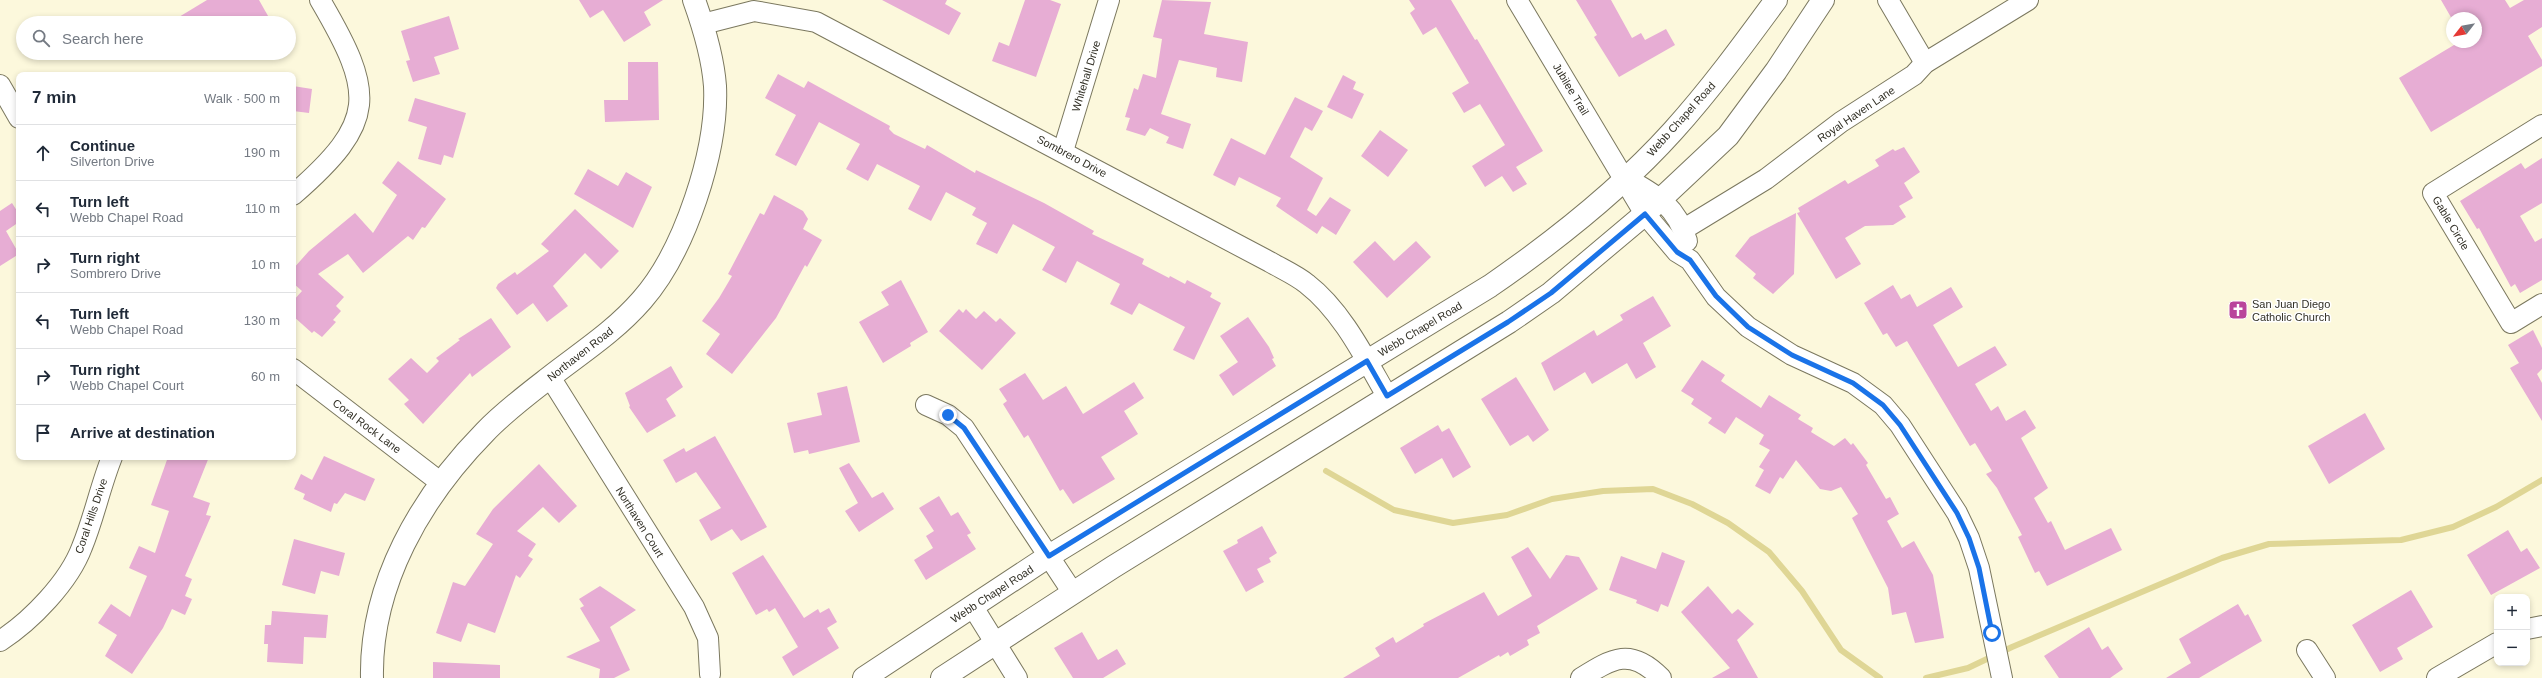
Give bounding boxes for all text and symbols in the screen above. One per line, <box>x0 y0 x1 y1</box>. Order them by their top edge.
north arrow <box>2446 12 2482 48</box>
search box <box>16 16 296 60</box>
icon: search <box>30 27 52 49</box>
text: Search here <box>62 30 144 47</box>
street label: Whitehall Drive <box>1069 39 1103 113</box>
street label: Jubilee Trail <box>1551 61 1591 117</box>
street label: Webb Chapel Road <box>1644 79 1718 159</box>
street label: Royal Haven Lane <box>1815 84 1897 144</box>
text: 7 min <box>32 88 76 107</box>
text: Walk · 500 m <box>204 91 280 106</box>
street label: Sombrero Drive <box>1035 133 1109 179</box>
text: Continue <box>70 137 135 154</box>
icon: ahead <box>32 142 54 164</box>
text: 190 m <box>244 145 280 160</box>
text: Silverton Drive <box>70 154 155 169</box>
text: Turn left <box>70 193 129 210</box>
street label: Gable Circle <box>2430 194 2472 252</box>
icon: left <box>32 198 54 220</box>
text: 110 m <box>245 201 280 216</box>
text: Webb Chapel Road <box>70 210 183 225</box>
text: Turn right <box>70 249 140 266</box>
icon: right <box>32 254 54 276</box>
text: 10 m <box>251 257 280 272</box>
text: Sombrero Drive <box>70 266 161 281</box>
place label: San Juan Diego Catholic Church <box>2252 298 2330 323</box>
street label: Webb Chapel Road <box>1376 299 1464 359</box>
church icon: San Juan Diego Catholic Church <box>2227 299 2249 321</box>
text: Turn left <box>70 305 129 322</box>
icon: left <box>32 310 54 332</box>
text: 130 m <box>244 313 280 328</box>
text: Webb Chapel Road <box>70 322 183 337</box>
street label: Northaven Road <box>545 325 615 383</box>
text: Turn right <box>70 361 140 378</box>
icon: right <box>32 366 54 388</box>
text: 60 m <box>251 369 280 384</box>
text: Webb Chapel Court <box>70 378 184 393</box>
street label: Coral Rock Lane <box>331 397 403 455</box>
route end <box>939 406 957 424</box>
icon: arrive <box>32 422 54 444</box>
text: Arrive at destination <box>70 424 215 441</box>
street label: Coral Hills Drive <box>72 477 110 555</box>
street label: Northaven Court <box>614 485 666 559</box>
street label: Webb Chapel Road <box>949 563 1035 625</box>
map controls <box>2494 594 2530 666</box>
button: + <box>2494 594 2530 630</box>
route start <box>1983 624 2001 642</box>
button: − <box>2494 630 2530 666</box>

